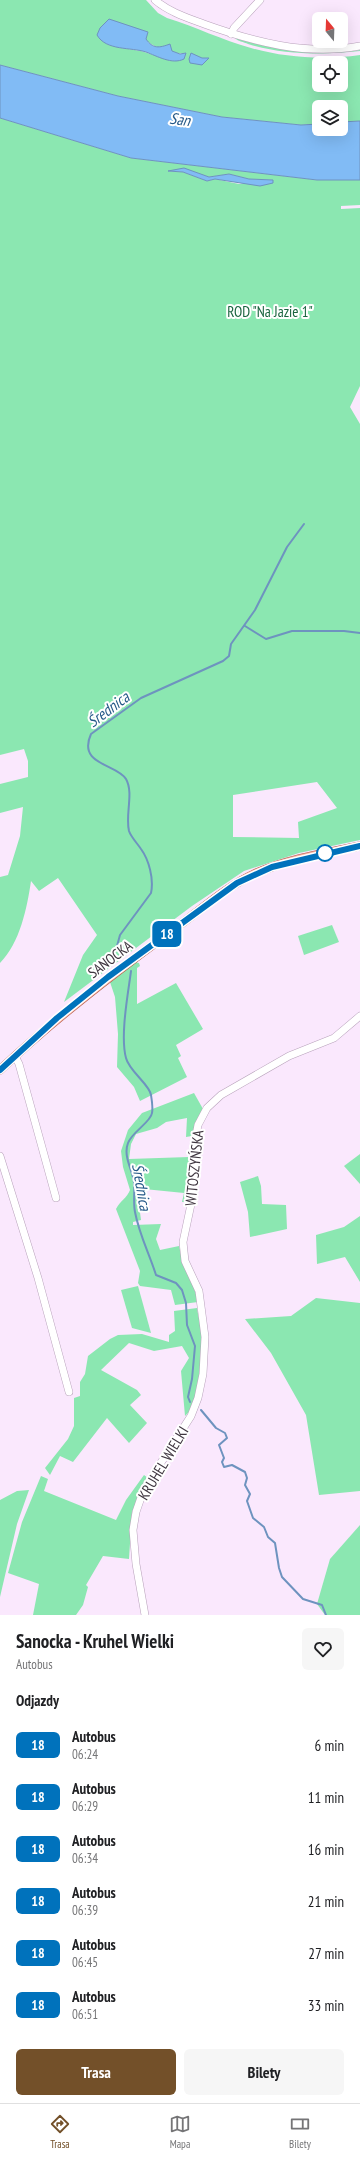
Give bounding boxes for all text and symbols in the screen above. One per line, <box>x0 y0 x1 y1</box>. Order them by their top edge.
north arrow <box>312 12 348 48</box>
map controls <box>312 12 348 136</box>
button: locate <box>312 56 348 92</box>
button: layers <box>312 100 348 136</box>
water label: San <box>169 108 192 130</box>
park label: ROD "Na Jazie 1" <box>227 302 313 321</box>
water label: Średnica <box>83 686 134 731</box>
unlabelled marker <box>316 844 334 862</box>
line badge: 18 <box>149 921 185 947</box>
text: 18 <box>160 925 174 943</box>
street label: SANOCKA <box>84 936 137 982</box>
street label: WITOSZYŃSKA <box>181 1128 208 1207</box>
water label: Średnica <box>128 1162 156 1214</box>
street label: KRUHEL WIELKI <box>134 1423 192 1503</box>
button: heart <box>302 1628 344 1670</box>
text: Sanocka - Kruhel Wielki <box>16 1629 174 1653</box>
text: Autobus <box>16 1656 53 1673</box>
text: Odjazdy <box>16 1691 59 1710</box>
text: Autobus <box>72 1727 116 1746</box>
text: 18 <box>31 1736 45 1754</box>
text: 6 min <box>314 1736 344 1755</box>
text: 06:24 <box>72 1746 98 1763</box>
text: Autobus <box>72 1779 116 1798</box>
text: 18 <box>31 1788 45 1806</box>
text: 11 min <box>308 1788 344 1807</box>
text: 06:29 <box>72 1798 98 1815</box>
text: Autobus <box>72 1831 116 1850</box>
text: 18 <box>31 1840 45 1858</box>
text: 16 min <box>308 1840 344 1859</box>
text: 06:34 <box>72 1850 98 1867</box>
text: Autobus <box>72 1883 116 1902</box>
text: 18 <box>31 1892 45 1910</box>
text: 21 min <box>308 1892 344 1911</box>
text: 06:39 <box>72 1902 98 1919</box>
text: Autobus <box>72 1935 116 1954</box>
text: 18 <box>31 1944 45 1962</box>
text: 27 min <box>308 1944 344 1963</box>
text: 06:45 <box>72 1954 98 1971</box>
text: Autobus <box>72 1987 116 2006</box>
text: 18 <box>31 1996 45 2014</box>
text: 33 min <box>308 1996 344 2015</box>
text: 06:51 <box>72 2006 98 2023</box>
button: Trasa <box>16 2049 176 2095</box>
button: Bilety <box>184 2049 344 2095</box>
tab: Trasa <box>49 2113 71 2151</box>
tab: Mapa <box>169 2113 191 2151</box>
tab: Bilety <box>289 2113 311 2151</box>

